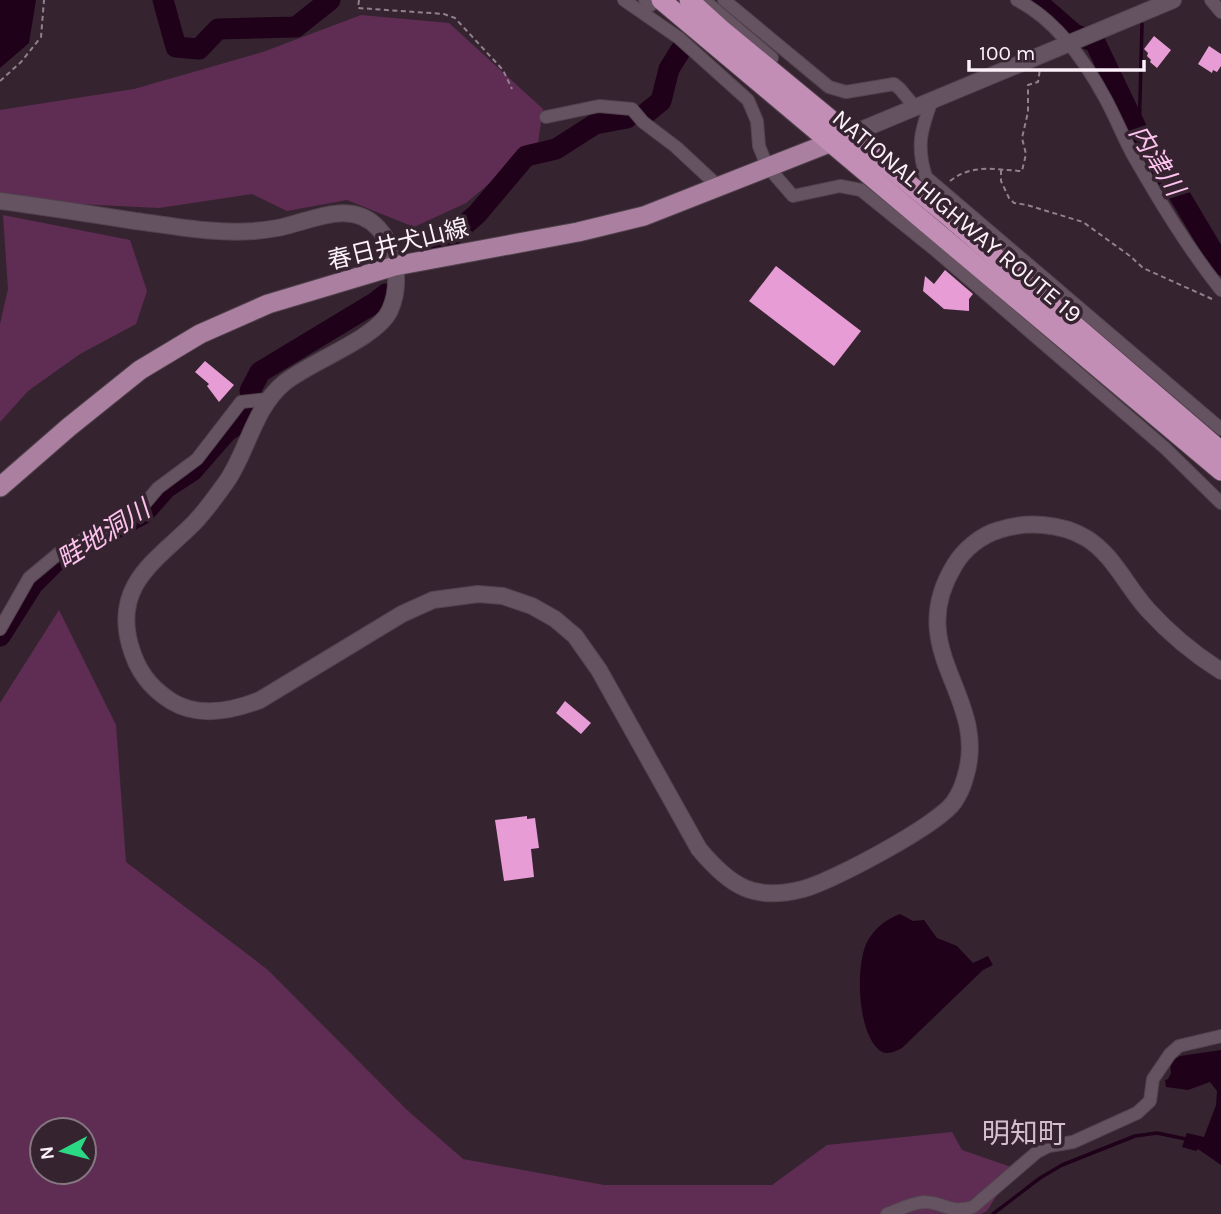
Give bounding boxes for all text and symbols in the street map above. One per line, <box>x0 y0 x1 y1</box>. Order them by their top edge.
scale bar <box>969 28 1144 72</box>
text: 100 m <box>979 41 1036 65</box>
street label: NATIONAL HIGHWAY ROUTE 19 <box>827 104 1087 328</box>
water label: 内津川 <box>1123 119 1192 204</box>
street label: 春日井犬山線 <box>325 213 471 275</box>
water label: 畦地洞川 <box>51 492 158 575</box>
north arrow <box>28 1116 98 1186</box>
district label: 明知町 <box>982 1117 1066 1150</box>
text: N <box>35 1145 59 1161</box>

